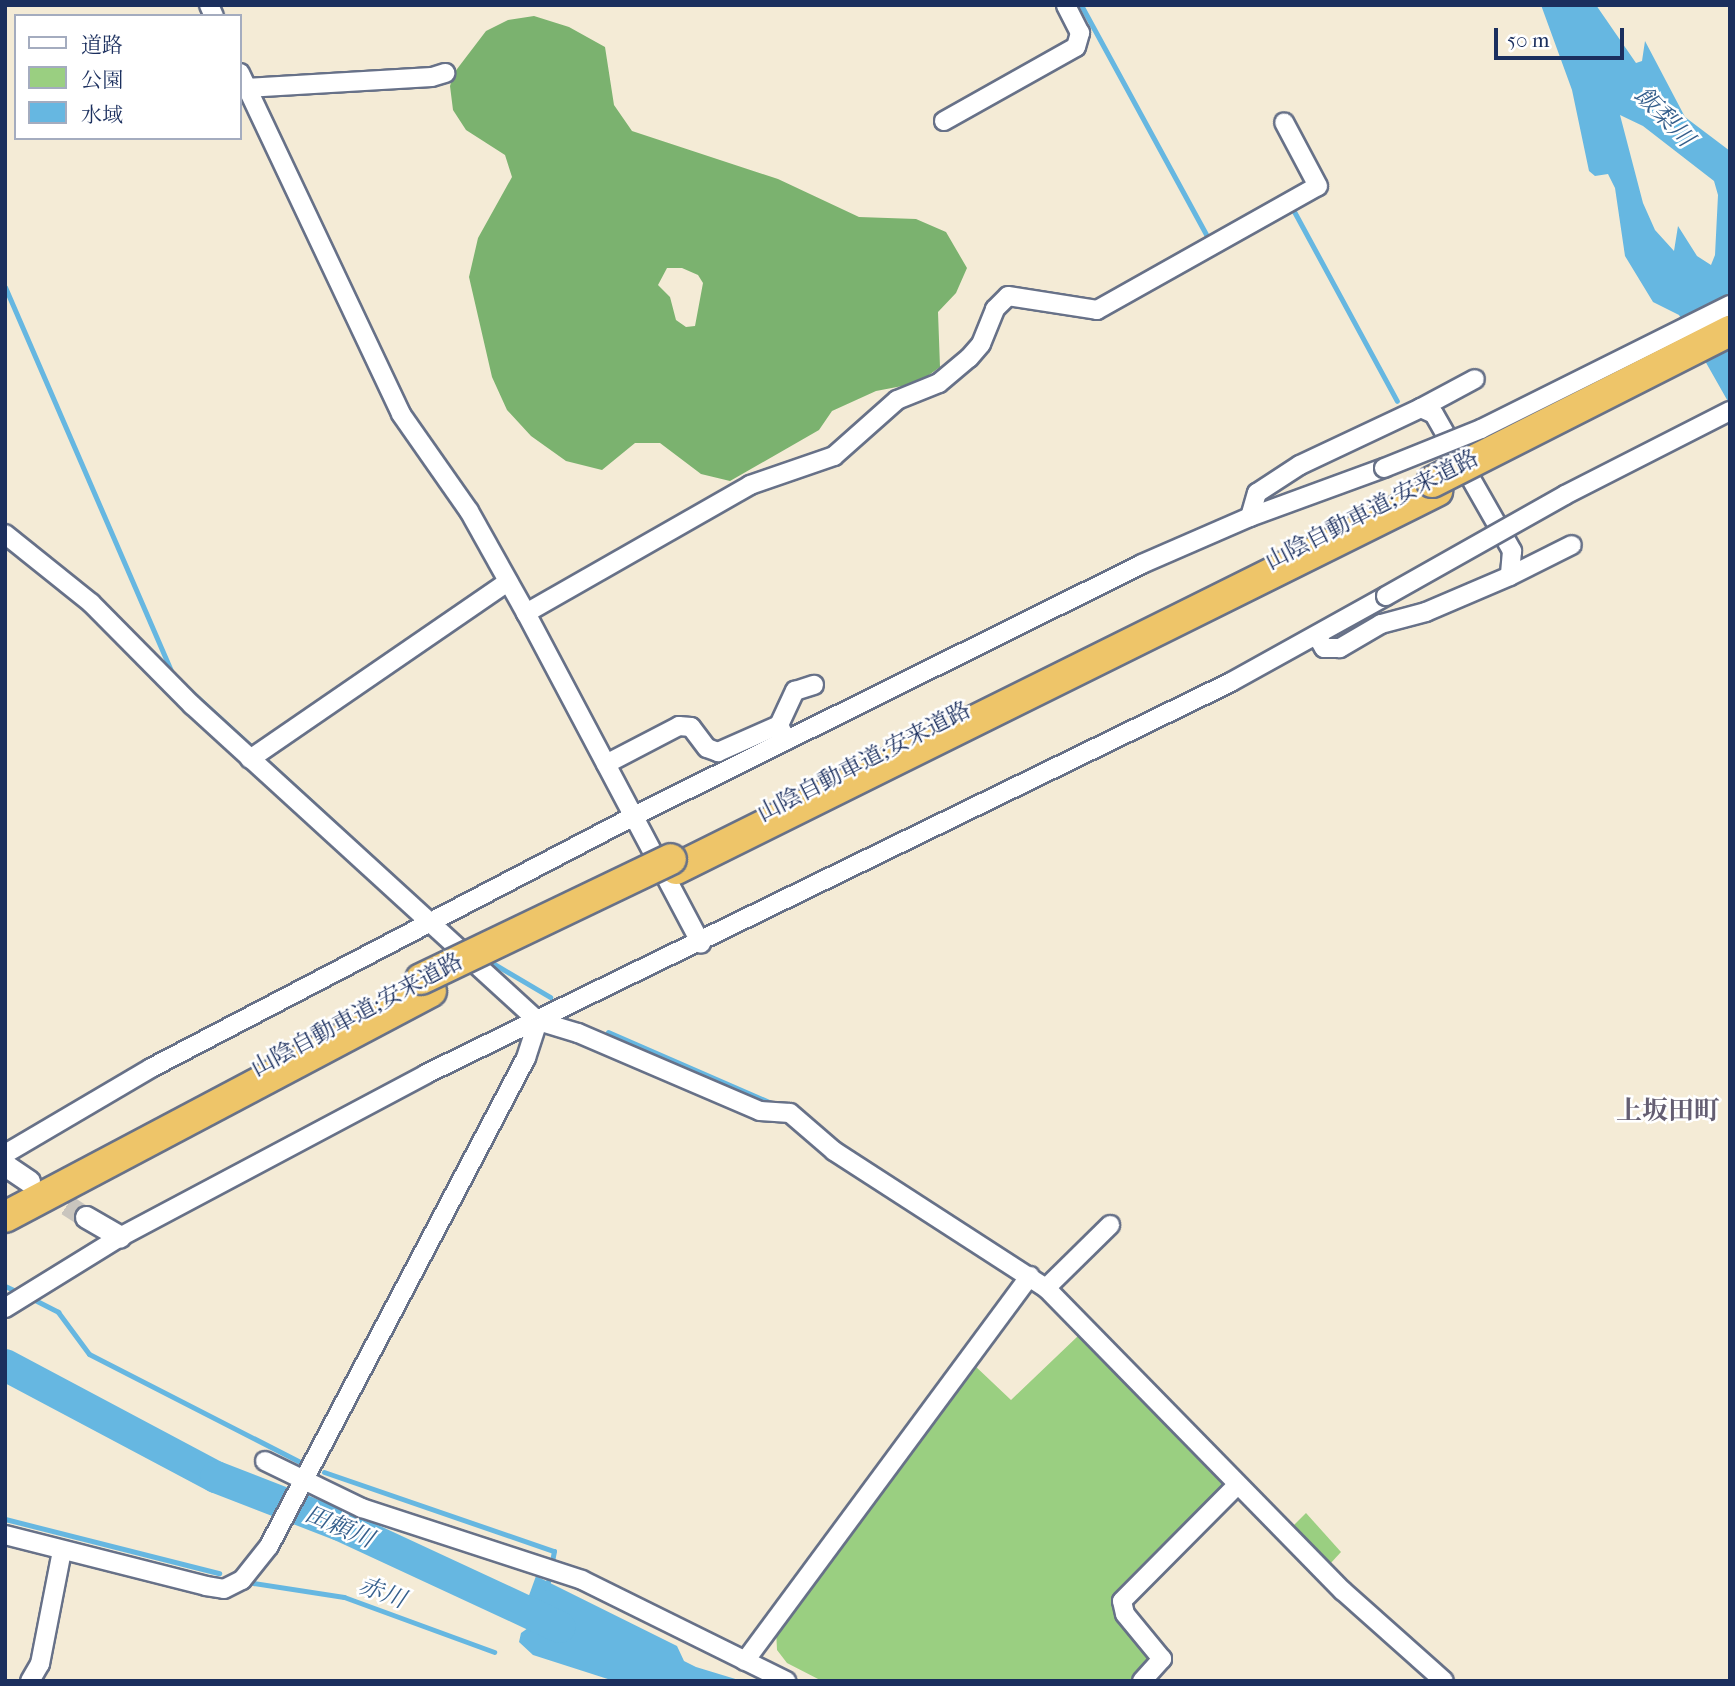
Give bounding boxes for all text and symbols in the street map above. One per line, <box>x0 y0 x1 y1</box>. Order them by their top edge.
legend <box>14 14 242 140</box>
scale bar <box>1497 14 1626 58</box>
text: 50 m <box>1507 28 1550 52</box>
text: 道路 <box>81 33 123 57</box>
text: 公園 <box>81 68 123 92</box>
water label: 飯梨川 <box>1629 81 1699 153</box>
text: 水域 <box>81 103 123 127</box>
street label: 山陰自動車道;安来道路 <box>1261 444 1483 576</box>
street label: 山陰自動車道;安来道路 <box>753 696 975 828</box>
street label: 山陰自動車道;安来道路 <box>246 947 468 1083</box>
district label: 上坂田町 <box>1616 1095 1720 1127</box>
water label: 田頼川 <box>300 1500 378 1554</box>
water label: 赤川 <box>355 1571 409 1615</box>

